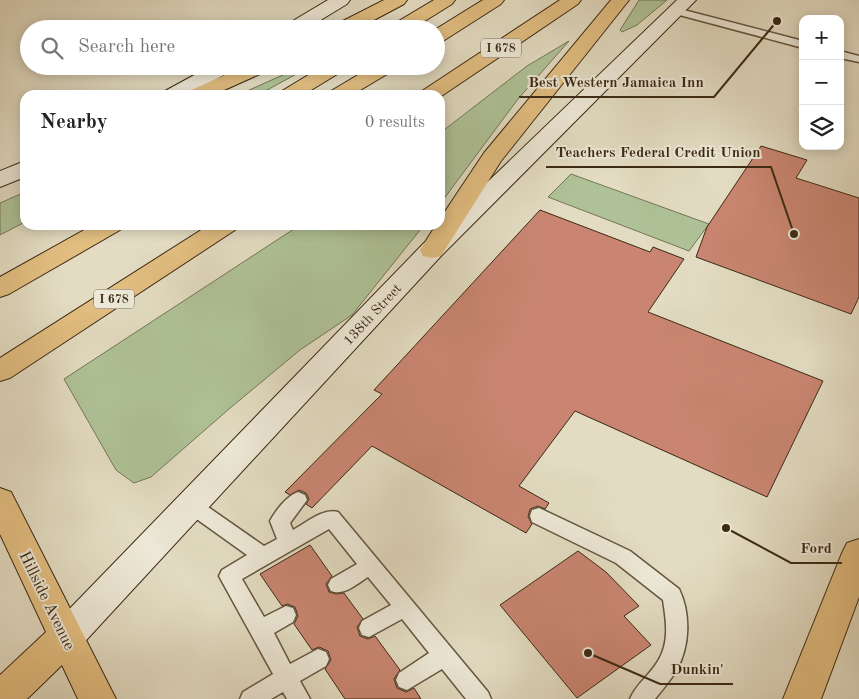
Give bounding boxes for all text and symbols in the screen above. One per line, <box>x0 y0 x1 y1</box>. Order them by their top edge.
map controls <box>799 15 844 150</box>
button: + <box>799 15 844 60</box>
search box <box>20 20 445 75</box>
icon: search <box>38 34 66 62</box>
text: Search here <box>78 38 175 57</box>
road number: I 678 <box>481 38 521 58</box>
button: − <box>799 60 844 105</box>
callout: Best Western Jamaica Inn <box>519 67 714 97</box>
text: Best Western Jamaica Inn <box>528 76 704 91</box>
button: layers <box>799 105 844 150</box>
text: Nearby <box>40 112 108 133</box>
text: 0 results <box>365 115 425 131</box>
callout: Teachers Federal Credit Union <box>546 137 771 167</box>
text: Teachers Federal Credit Union <box>556 146 760 161</box>
street label: 138th Street <box>341 281 404 348</box>
road number: I 678 <box>94 290 134 308</box>
callout: Ford <box>791 533 842 563</box>
text: Ford <box>800 542 832 557</box>
street label: Hillside Avenue <box>15 549 77 653</box>
callout: Dunkin' <box>660 654 733 684</box>
text: Dunkin' <box>670 663 724 678</box>

